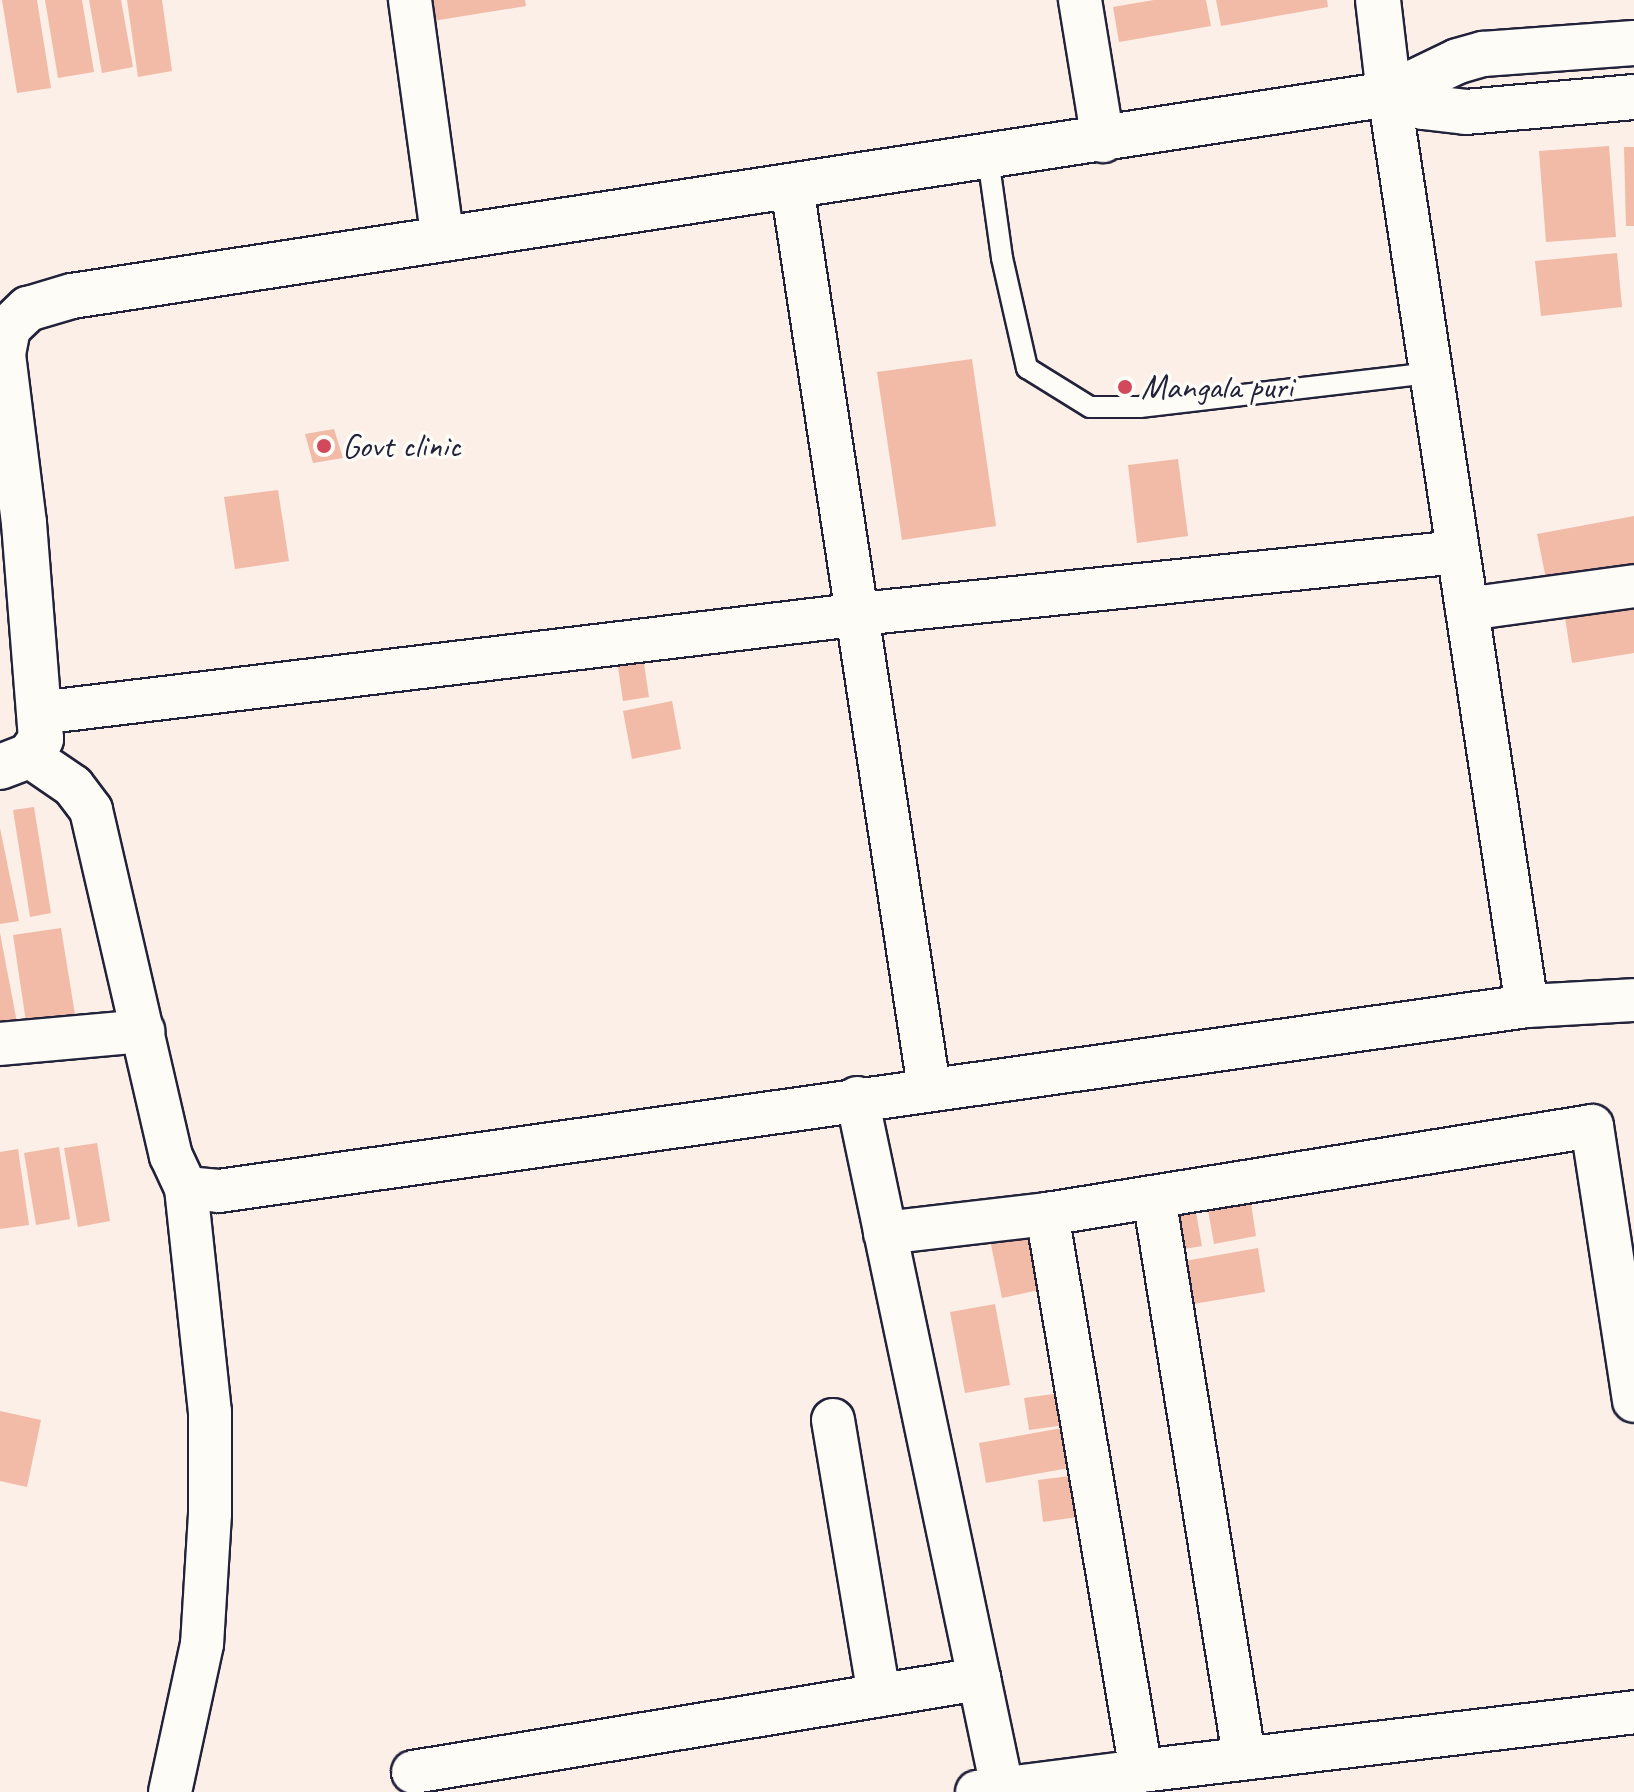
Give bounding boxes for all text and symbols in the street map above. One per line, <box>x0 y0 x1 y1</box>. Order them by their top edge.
place label: Mangala puri <box>1141 367 1293 407</box>
marker: Mangala puri <box>1116 378 1134 396</box>
place label: Govt clinic <box>342 426 459 466</box>
marker: Govt clinic <box>313 435 335 457</box>

